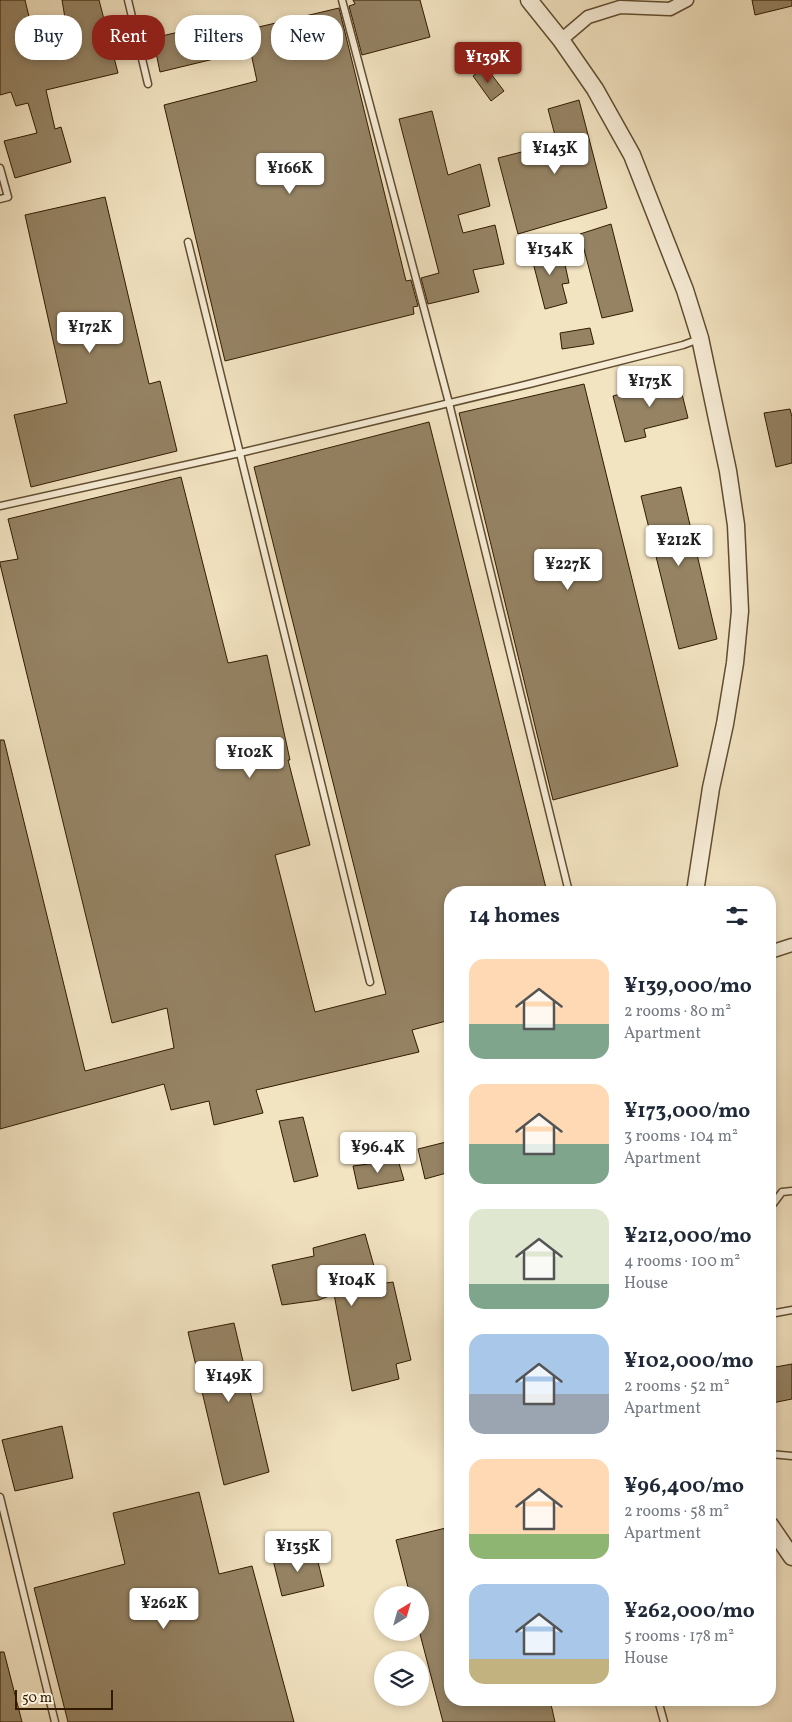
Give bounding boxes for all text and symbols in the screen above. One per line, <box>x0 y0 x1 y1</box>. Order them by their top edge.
chip: Buy <box>15 15 82 60</box>
chip: Rent <box>92 15 165 60</box>
chip: Filters <box>175 15 261 60</box>
chip: New <box>271 15 343 60</box>
pin: ¥139K <box>453 42 523 84</box>
text: ¥139K <box>466 47 510 69</box>
pin: ¥143K <box>520 132 590 175</box>
text: ¥143K <box>532 138 578 160</box>
pin: ¥166K <box>255 152 325 195</box>
text: ¥166K <box>267 158 313 180</box>
pin: ¥134K <box>515 234 585 276</box>
text: ¥134K <box>527 239 573 261</box>
pin: ¥172K <box>55 312 125 354</box>
text: ¥172K <box>68 317 112 339</box>
pin: ¥173K <box>615 366 685 408</box>
text: ¥173K <box>628 371 672 393</box>
pin: ¥212K <box>644 524 714 567</box>
text: ¥212K <box>657 530 701 552</box>
pin: ¥227K <box>533 548 603 591</box>
text: ¥227K <box>545 554 591 576</box>
pin: ¥102K <box>215 736 285 779</box>
text: ¥102K <box>227 742 273 764</box>
text: 14 homes <box>469 902 560 931</box>
icon: filters <box>723 902 751 930</box>
text: ¥139,000/mo <box>624 972 752 1001</box>
icon: home <box>509 979 569 1039</box>
text: 2 rooms · 80 m² <box>624 1001 731 1023</box>
text: Apartment <box>624 1023 701 1045</box>
text: ¥173,000/mo <box>624 1097 750 1126</box>
icon: home <box>509 1104 569 1164</box>
text: 3 rooms · 104 m² <box>624 1126 738 1148</box>
pin: ¥96.4K <box>337 1132 419 1174</box>
text: ¥96.4K <box>351 1137 405 1159</box>
text: Apartment <box>624 1148 701 1170</box>
text: ¥212,000/mo <box>624 1222 752 1251</box>
icon: home <box>509 1229 569 1289</box>
text: 4 rooms · 100 m² <box>624 1251 740 1273</box>
pin: ¥104K <box>317 1264 387 1307</box>
text: ¥104K <box>328 1270 376 1292</box>
text: House <box>624 1273 668 1295</box>
text: ¥102,000/mo <box>624 1347 754 1376</box>
icon: home <box>509 1354 569 1414</box>
pin: ¥149K <box>194 1360 264 1403</box>
text: ¥149K <box>206 1366 252 1388</box>
text: 2 rooms · 52 m² <box>624 1376 730 1398</box>
text: Apartment <box>624 1398 701 1420</box>
text: ¥96,400/mo <box>624 1472 744 1501</box>
icon: home <box>509 1479 569 1539</box>
text: 2 rooms · 58 m² <box>624 1501 729 1523</box>
text: Apartment <box>624 1523 701 1545</box>
pin: ¥135K <box>263 1530 333 1573</box>
text: ¥135K <box>276 1536 320 1558</box>
north arrow <box>374 1586 429 1641</box>
map controls <box>374 1586 429 1706</box>
pin: ¥262K <box>129 1588 199 1630</box>
text: ¥262K <box>140 1593 188 1615</box>
text: ¥262,000/mo <box>624 1597 755 1626</box>
icon: home <box>509 1604 569 1664</box>
text: 5 rooms · 178 m² <box>624 1626 734 1648</box>
text: House <box>624 1648 668 1670</box>
button: layers <box>374 1651 429 1706</box>
scale bar <box>15 1687 112 1710</box>
text: 50 m <box>22 1689 52 1708</box>

